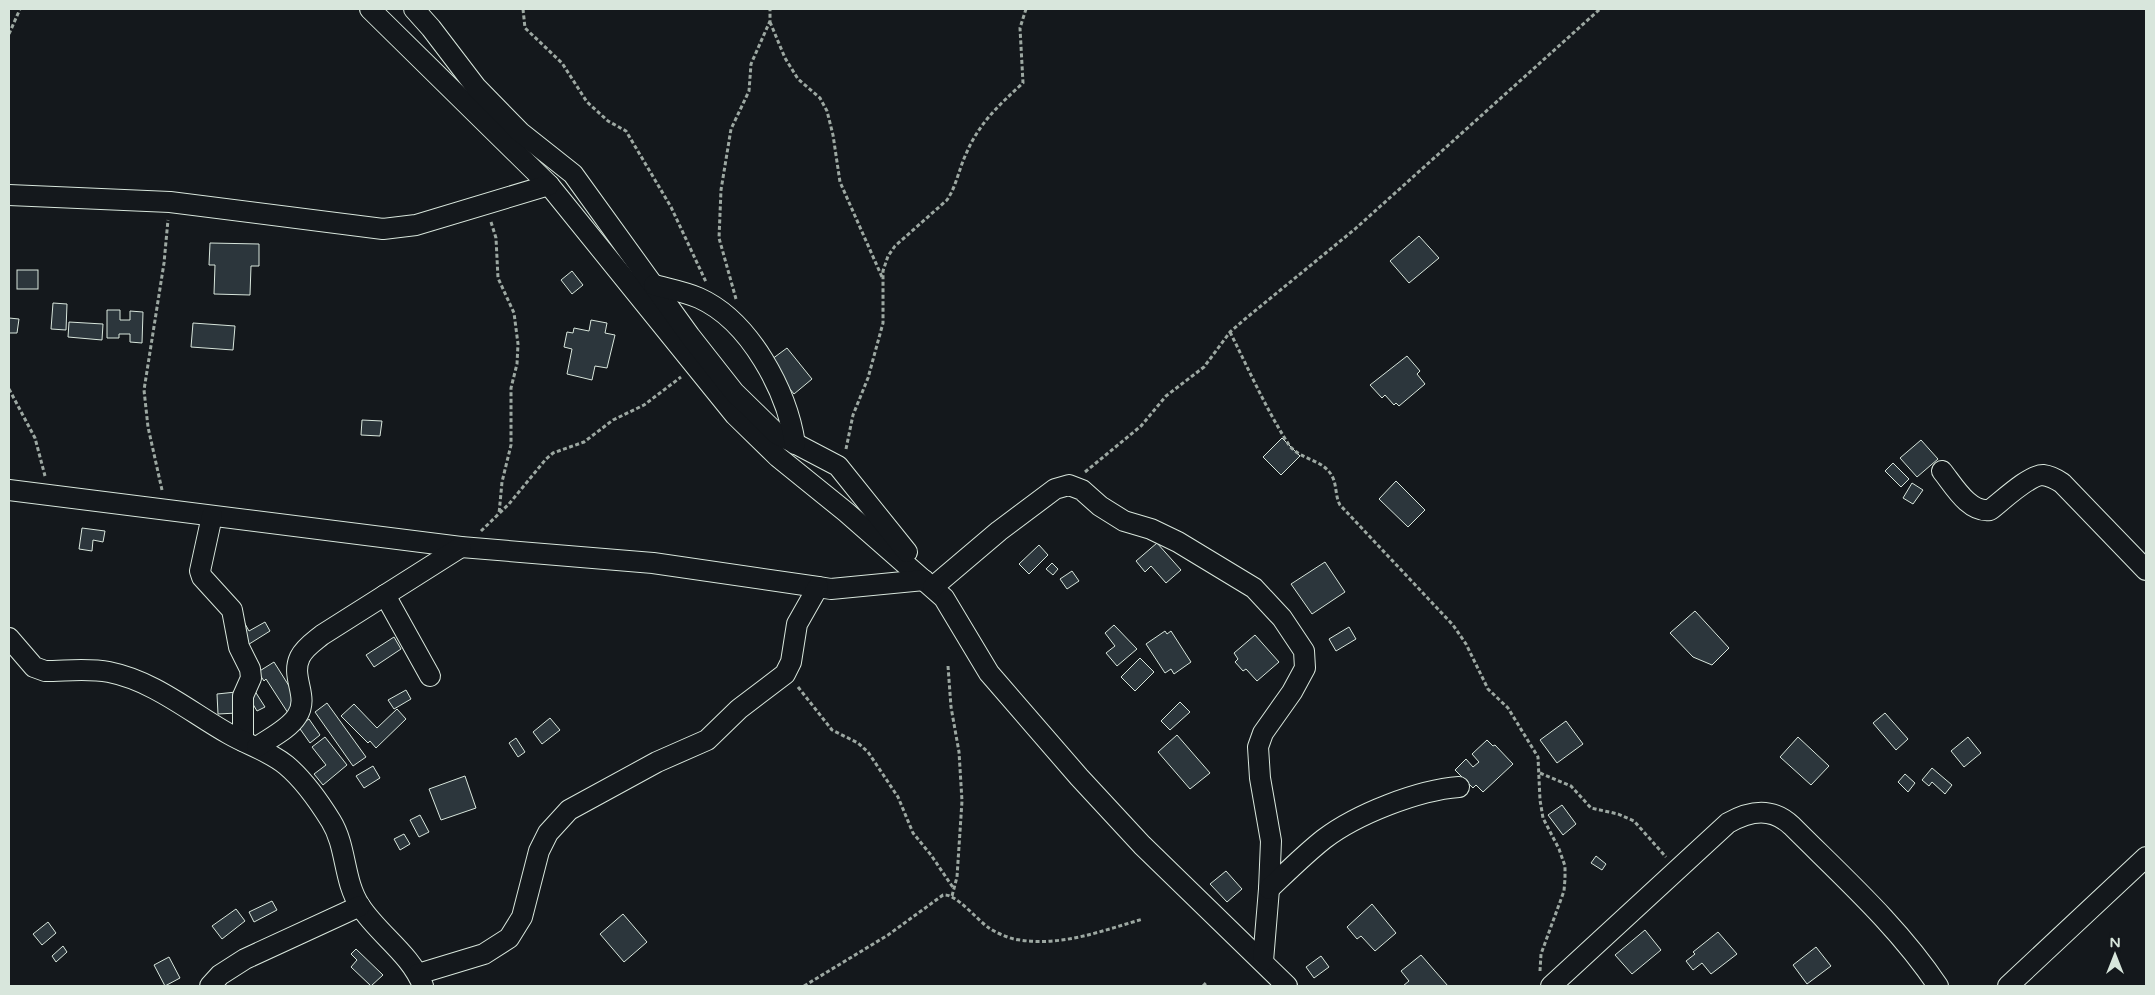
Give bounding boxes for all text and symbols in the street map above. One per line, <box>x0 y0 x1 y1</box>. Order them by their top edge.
north arrow <box>2090 930 2140 980</box>
text: N <box>2109 934 2121 951</box>

